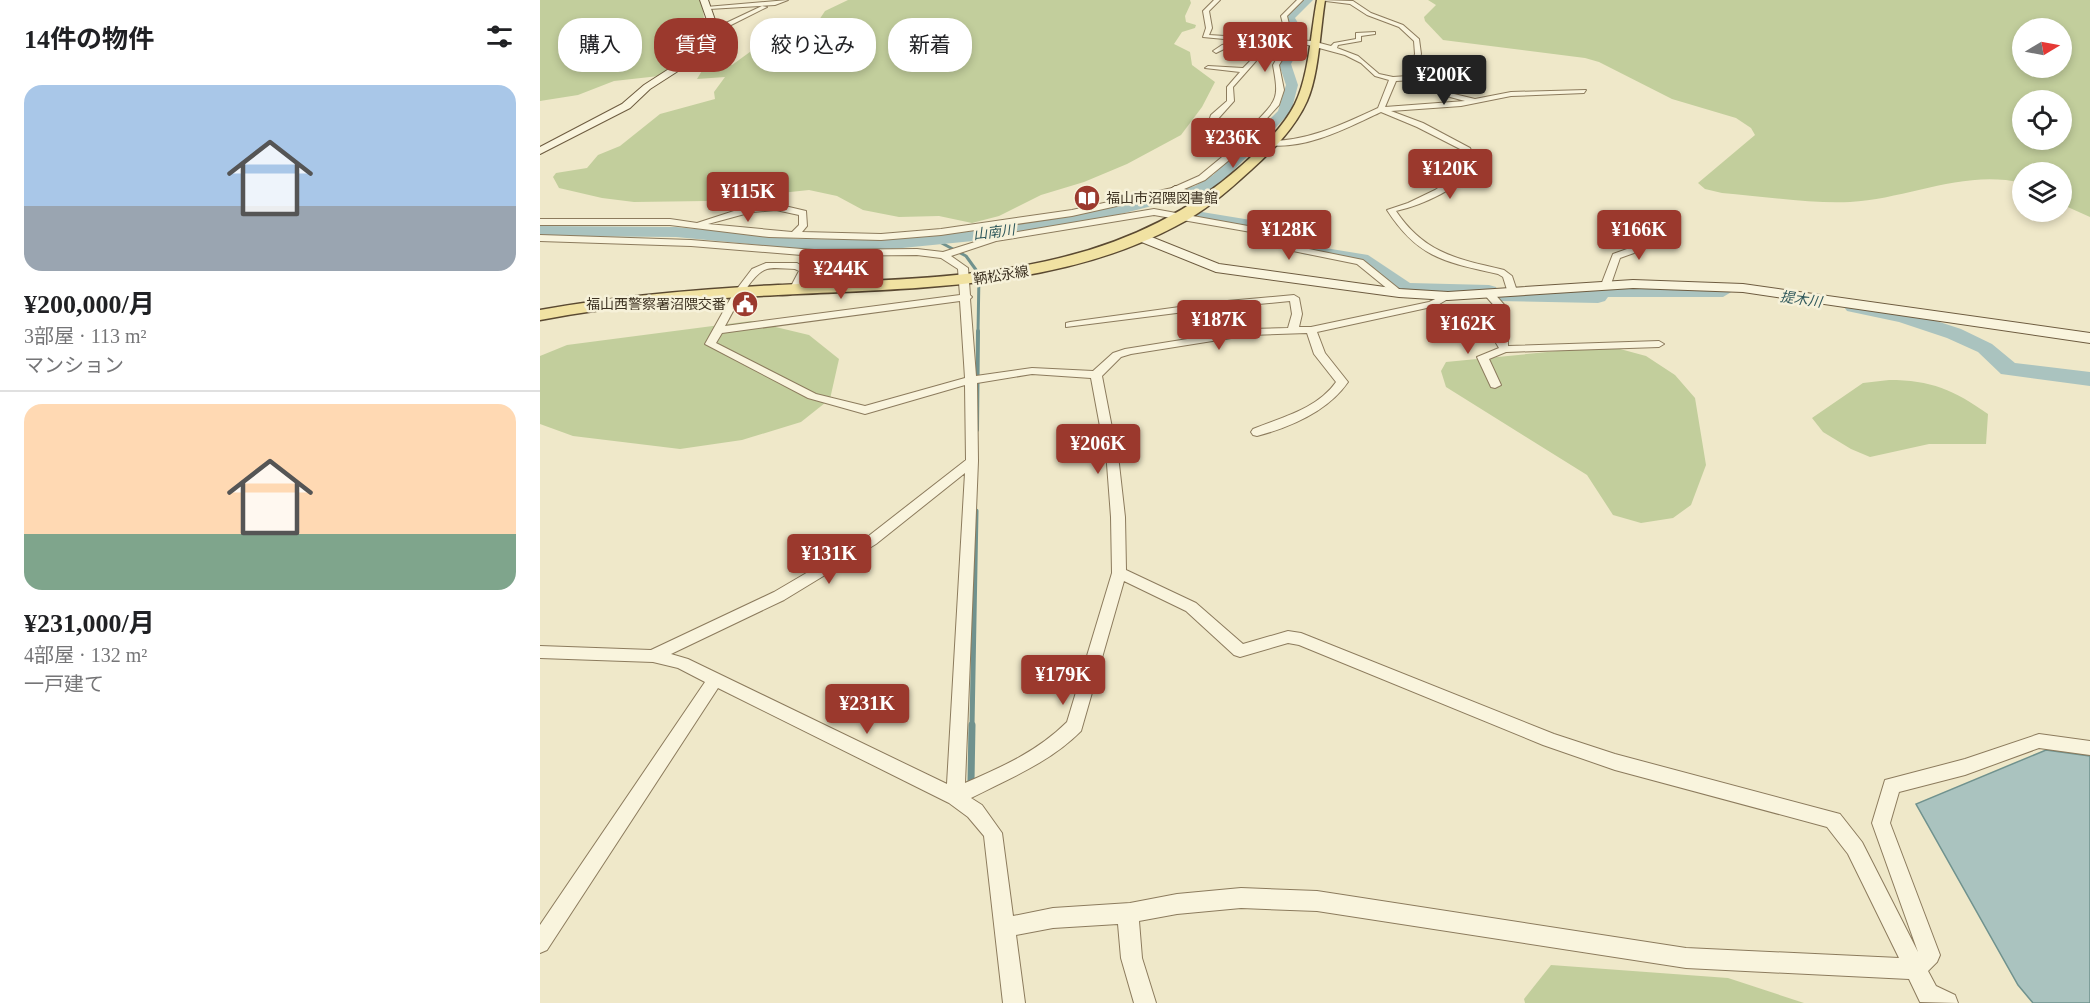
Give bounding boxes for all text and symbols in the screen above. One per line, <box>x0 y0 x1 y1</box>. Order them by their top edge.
chip: 購入 <box>558 18 642 72</box>
chip: 賃貸 <box>654 18 738 72</box>
chip: 絞り込み <box>750 18 876 72</box>
chip: 新着 <box>888 18 972 72</box>
north arrow <box>2012 18 2072 78</box>
map controls <box>2012 18 2072 222</box>
icon: filters <box>483 20 516 53</box>
pin: ¥130K <box>1223 22 1307 73</box>
text: 14件の物件 <box>24 25 154 54</box>
text: ¥130K <box>1237 30 1293 52</box>
pin: ¥200K <box>1402 55 1486 106</box>
text: ¥200K <box>1416 63 1472 85</box>
button: locate <box>2012 90 2072 150</box>
pin: ¥236K <box>1191 118 1275 169</box>
icon: home <box>216 124 324 232</box>
text: ¥236K <box>1205 126 1261 148</box>
pin: ¥120K <box>1408 149 1492 200</box>
text: ¥120K <box>1422 157 1478 179</box>
button: layers <box>2012 162 2072 222</box>
pin: ¥115K <box>706 172 790 223</box>
text: ¥115K <box>721 180 775 202</box>
library icon: 福山市沼隈図書館 <box>1072 183 1102 213</box>
place label: 福山市沼隈図書館 <box>1106 191 1218 206</box>
pin: ¥128K <box>1247 210 1331 261</box>
pin: ¥166K <box>1597 210 1681 261</box>
text: ¥128K <box>1261 218 1317 240</box>
text: ¥166K <box>1611 218 1667 240</box>
water label: 山南川 <box>972 222 1018 242</box>
pin: ¥244K <box>799 249 883 300</box>
text: ¥244K <box>813 257 869 279</box>
street label: 鞆松永線 <box>972 264 1030 287</box>
public building icon: 福山西警察署沼隈交番 <box>730 289 760 319</box>
water label: 提木川 <box>1779 289 1825 310</box>
text: ¥200,000/月 <box>24 290 155 319</box>
place label: 福山西警察署沼隈交番 <box>586 297 726 312</box>
pin: ¥187K <box>1177 300 1261 351</box>
pin: ¥162K <box>1426 304 1510 355</box>
text: ¥187K <box>1191 308 1247 330</box>
text: ¥162K <box>1440 312 1496 334</box>
text: 3部屋 · 113 m² <box>24 325 146 347</box>
text: マンション <box>24 354 124 376</box>
pin: ¥206K <box>1056 424 1140 475</box>
text: ¥206K <box>1070 432 1126 454</box>
icon: home <box>216 443 324 551</box>
pin: ¥131K <box>787 534 871 585</box>
text: ¥131K <box>801 542 857 564</box>
text: ¥231,000/月 <box>24 609 155 638</box>
text: 4部屋 · 132 m² <box>24 644 147 666</box>
pin: ¥179K <box>1021 655 1105 706</box>
text: ¥179K <box>1035 663 1091 685</box>
text: 一戸建て <box>24 673 104 695</box>
pin: ¥231K <box>825 684 909 735</box>
text: ¥231K <box>839 692 895 714</box>

